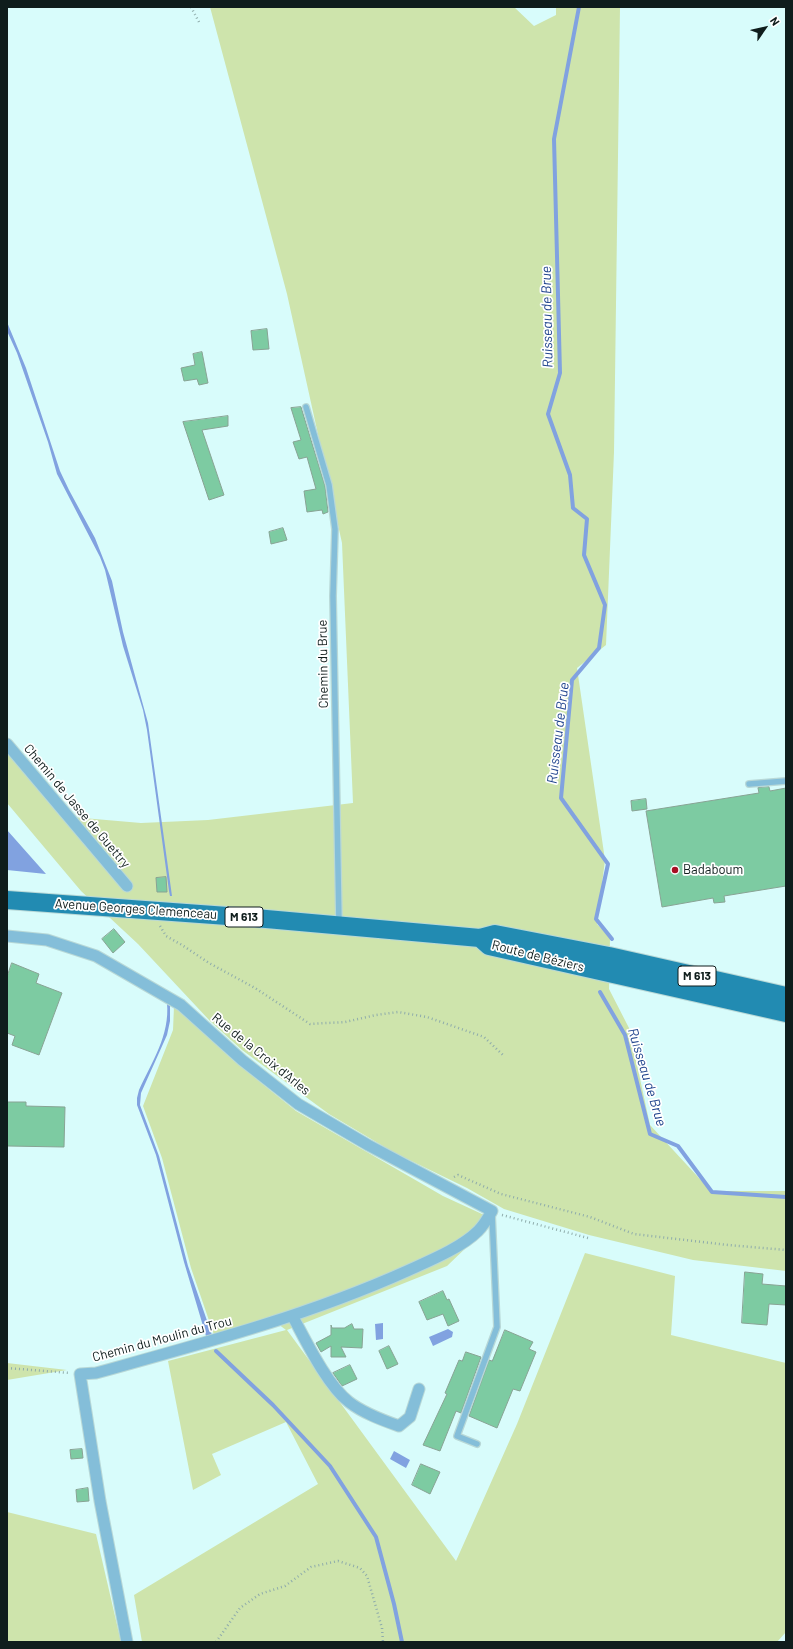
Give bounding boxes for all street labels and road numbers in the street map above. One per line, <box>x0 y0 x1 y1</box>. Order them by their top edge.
street label: Chemin du Brue <box>314 619 332 709</box>
street label: Chemin de Jasse de Guettry <box>21 741 133 871</box>
street label: Avenue Georges Clemenceau <box>54 896 218 922</box>
road number: M 613 <box>225 907 263 927</box>
street label: Route de Béziers <box>490 937 586 975</box>
road number: M 613 <box>678 966 716 986</box>
street label: Rue de la Croix d'Arles <box>209 1010 313 1098</box>
street label: Chemin du Moulin du Trou <box>91 1313 233 1365</box>

